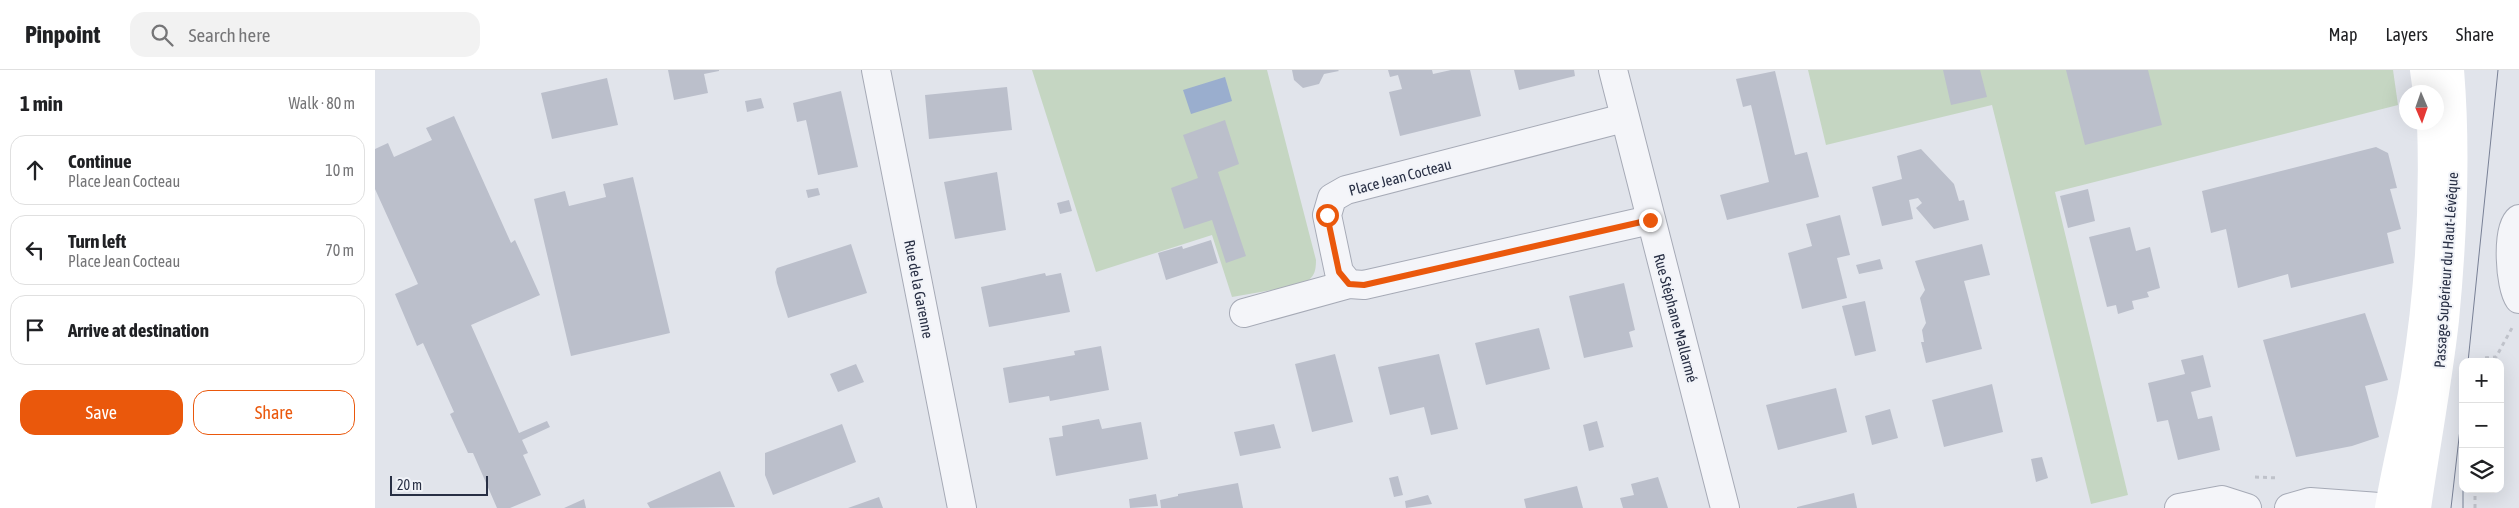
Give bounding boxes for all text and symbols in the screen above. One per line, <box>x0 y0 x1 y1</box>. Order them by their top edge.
search box <box>130 12 480 57</box>
text: Pinpoint <box>25 21 100 48</box>
icon: search <box>148 21 176 49</box>
text: Search here <box>188 24 270 46</box>
text: Map <box>2328 24 2357 45</box>
text: Layers <box>2385 24 2428 45</box>
text: Share <box>2456 24 2494 45</box>
north arrow <box>2399 85 2444 130</box>
text: 1 min <box>20 91 63 115</box>
text: Walk · 80 m <box>289 94 355 112</box>
text: Continue <box>68 150 132 172</box>
street label: Place Jean Cocteau <box>1347 155 1453 199</box>
icon: ahead <box>21 156 49 184</box>
text: 10 m <box>325 161 354 179</box>
street label: Passage Supérieur du Haut-Lévêque <box>2431 171 2461 369</box>
text: Place Jean Cocteau <box>68 172 180 190</box>
route start <box>1316 204 1339 227</box>
route end <box>1639 209 1662 232</box>
text: Turn left <box>68 230 126 252</box>
icon: left <box>21 236 49 264</box>
street label: Rue de la Garenne <box>901 238 937 340</box>
text: 70 m <box>325 241 354 259</box>
text: Place Jean Cocteau <box>68 252 180 270</box>
street label: Rue Stéphane Mallarmé <box>1651 252 1701 384</box>
icon: arrive <box>21 316 49 344</box>
text: Arrive at destination <box>68 319 209 341</box>
map controls <box>2459 358 2504 493</box>
button: + <box>2459 358 2504 403</box>
button: Save <box>20 390 183 435</box>
button: Share <box>193 390 355 435</box>
button: − <box>2459 403 2504 448</box>
button: layers <box>2459 448 2504 493</box>
scale bar <box>390 473 487 496</box>
text: 20 m <box>397 477 422 493</box>

